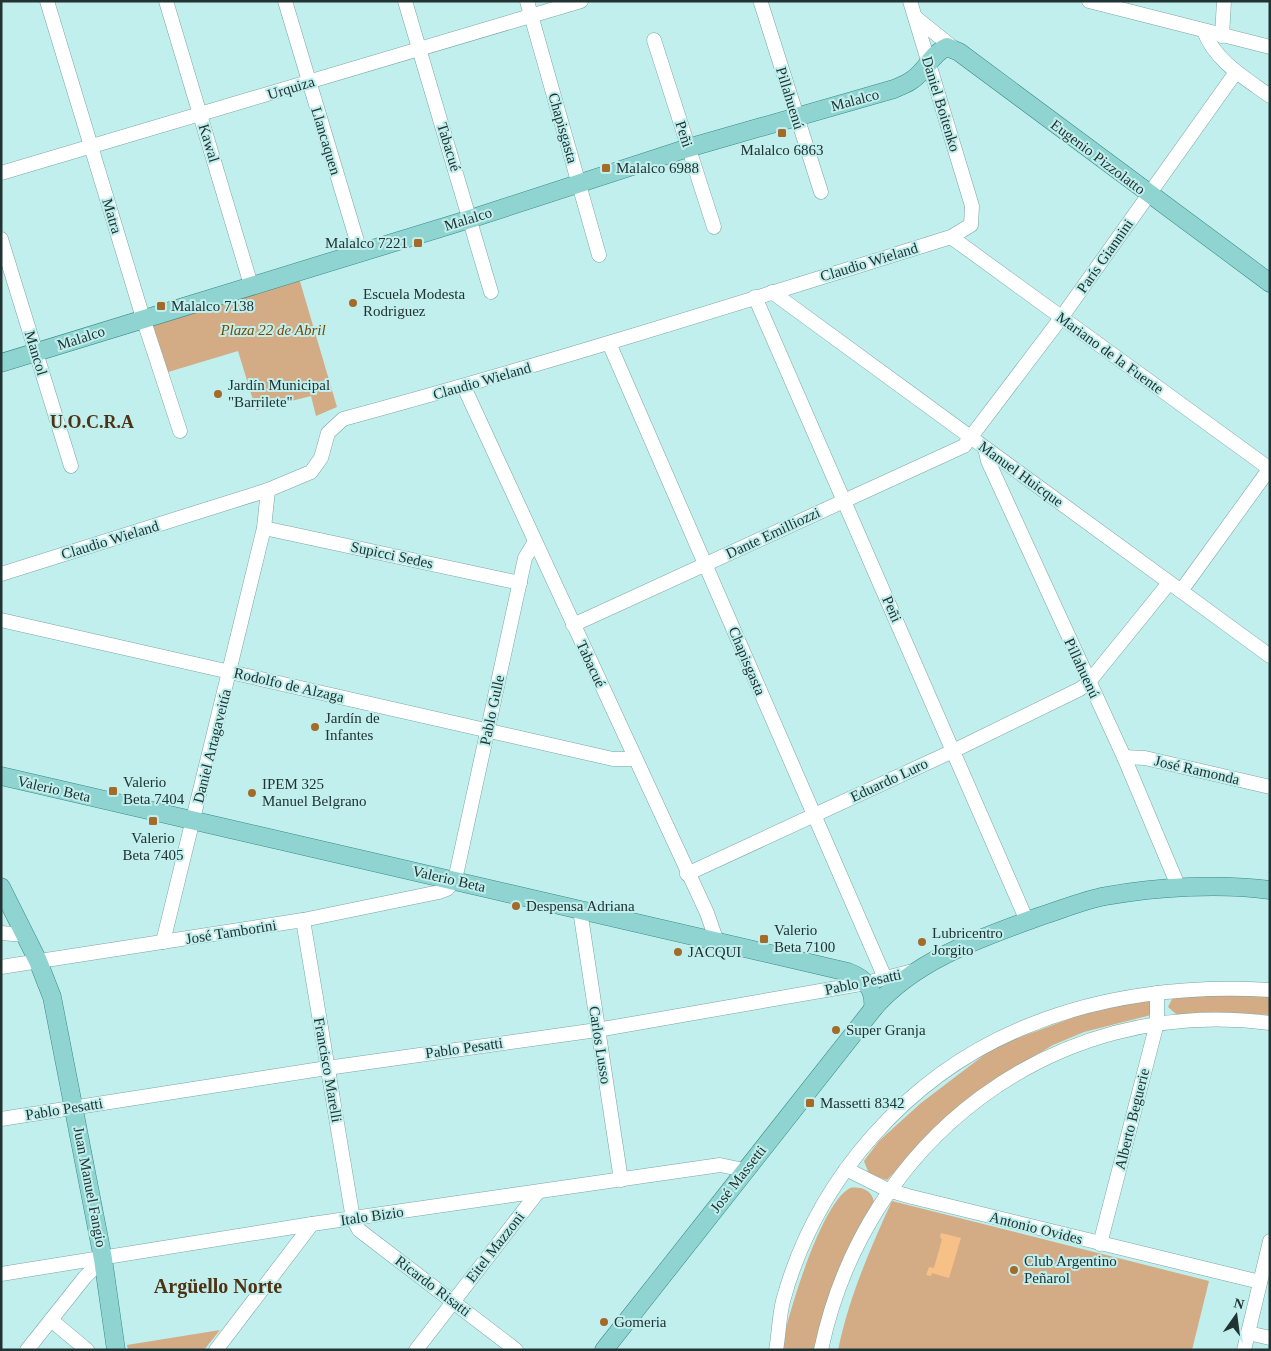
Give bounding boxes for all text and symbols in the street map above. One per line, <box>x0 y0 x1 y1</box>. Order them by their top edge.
street label: Daniel Boitenko <box>919 54 963 154</box>
street label: Pillahuenú <box>773 65 807 131</box>
street label: Urquiza <box>266 73 317 103</box>
street label: Malalco <box>829 86 881 114</box>
street label: Chapisgasta <box>545 91 581 165</box>
street label: Llancaquen <box>308 105 344 177</box>
street label: Eugenio Pizzolatto <box>1048 116 1148 198</box>
street label: Peñi <box>672 119 696 149</box>
street label: Tabacué <box>434 121 464 173</box>
street label: Kawal <box>196 122 222 164</box>
marker: Malalco 6863 <box>776 127 788 139</box>
place label: Malalco 6863 <box>741 142 823 158</box>
place label: Malalco 6988 <box>616 160 699 176</box>
marker: Malalco 6988 <box>600 162 612 174</box>
street label: Matra <box>99 197 125 236</box>
street label: Malalco <box>442 204 494 234</box>
street label: París Giannini <box>1074 216 1136 296</box>
place label: Malalco 7221 <box>325 235 408 251</box>
marker: Malalco 7221 <box>412 237 424 249</box>
street label: Claudio Wieland <box>818 239 920 284</box>
place label: Escuela Modesta Rodriguez <box>363 286 465 319</box>
marker: Escuela Modesta Rodriguez <box>347 297 359 309</box>
place label: Malalco 7138 <box>171 298 254 314</box>
marker: Malalco 7138 <box>155 300 167 312</box>
street label: Mariano de la Fuente <box>1054 309 1167 397</box>
park label: Plaza 22 de Abril <box>219 322 326 338</box>
street label: Malalco <box>55 323 107 353</box>
street label: Mancol <box>22 329 50 377</box>
street label: Claudio Wieland <box>431 359 533 403</box>
place label: Jardín Municipal "Barrilete" <box>228 377 330 410</box>
marker: Jardín Municipal "Barrilete" <box>212 388 224 400</box>
district label: U.O.C.R.A <box>50 412 134 432</box>
street label: Manuel Huicque <box>976 438 1067 510</box>
street label: Dante Emilliozzi <box>723 504 823 562</box>
street label: Claudio Wieland <box>59 517 161 562</box>
street label: Supicci Sedes <box>349 538 435 572</box>
street label: Peñi <box>879 594 905 624</box>
street label: Chapisgasta <box>725 625 769 698</box>
street label: Pillahuenú <box>1061 636 1103 701</box>
street label: Tabacué <box>573 638 609 690</box>
street label: Rodolfo de Alzaga <box>232 665 346 706</box>
street label: Pablo Gulle <box>477 673 507 747</box>
street label: Daniel Artagaveitía <box>190 687 234 805</box>
place label: Jardín de Infantes <box>325 710 380 743</box>
marker: Jardín de Infantes <box>309 721 321 733</box>
street label: José Ramonda <box>1153 752 1242 788</box>
street label: Eduardo Luro <box>848 755 930 805</box>
street label: Valerio Beta <box>16 773 92 805</box>
place label: Valerio Beta 7404 <box>123 774 185 807</box>
place label: IPEM 325 Manuel Belgrano <box>262 776 367 809</box>
marker: Valerio Beta 7404 <box>107 785 119 797</box>
marker: IPEM 325 Manuel Belgrano <box>246 787 258 799</box>
marker: Valerio Beta 7405 <box>147 815 159 827</box>
place label: Valerio Beta 7405 <box>122 830 184 863</box>
street label: Valerio Beta <box>411 863 487 895</box>
place label: Despensa Adriana <box>526 898 635 914</box>
marker: Despensa Adriana <box>510 900 522 912</box>
street label: José Tamborini <box>185 917 277 947</box>
place label: Valerio Beta 7100 <box>774 922 835 955</box>
place label: Lubricentro Jorgito <box>932 925 1003 958</box>
marker: Valerio Beta 7100 <box>758 933 770 945</box>
marker: Lubricentro Jorgito <box>916 936 928 948</box>
place label: JACQUI <box>688 944 741 960</box>
marker: JACQUI <box>672 946 684 958</box>
street label: Pablo Pesatti <box>823 966 903 998</box>
street label: Carlos Lusso <box>586 1005 614 1085</box>
street label: Francisco Marelli <box>311 1016 345 1124</box>
place label: Super Granja <box>846 1022 926 1038</box>
marker: Super Granja <box>830 1024 842 1036</box>
street label: Pablo Pesatti <box>424 1035 504 1061</box>
street label: Alberto Beguerie <box>1112 1066 1152 1171</box>
street label: Pablo Pesatti <box>24 1095 104 1123</box>
place label: Massetti 8342 <box>820 1095 905 1111</box>
marker: Massetti 8342 <box>804 1097 816 1109</box>
street label: Juan Manuel Fangio <box>70 1125 110 1249</box>
street label: José Massetti <box>707 1142 769 1216</box>
street label: Italo Bizio <box>339 1204 405 1228</box>
street label: Eitel Mazzoni <box>463 1209 527 1285</box>
street label: Antonio Ovides <box>988 1209 1084 1247</box>
street label: Ricardo Risatti <box>392 1252 474 1320</box>
place label: Club Argentino Peñarol <box>1024 1253 1117 1286</box>
marker: Club Argentino Peñarol <box>1008 1264 1020 1276</box>
district label: Argüello Norte <box>154 1275 282 1298</box>
north arrow <box>1211 1291 1261 1341</box>
text: N <box>1232 1295 1246 1312</box>
place label: Gomeria <box>614 1314 667 1330</box>
marker: Gomeria <box>598 1316 610 1328</box>

